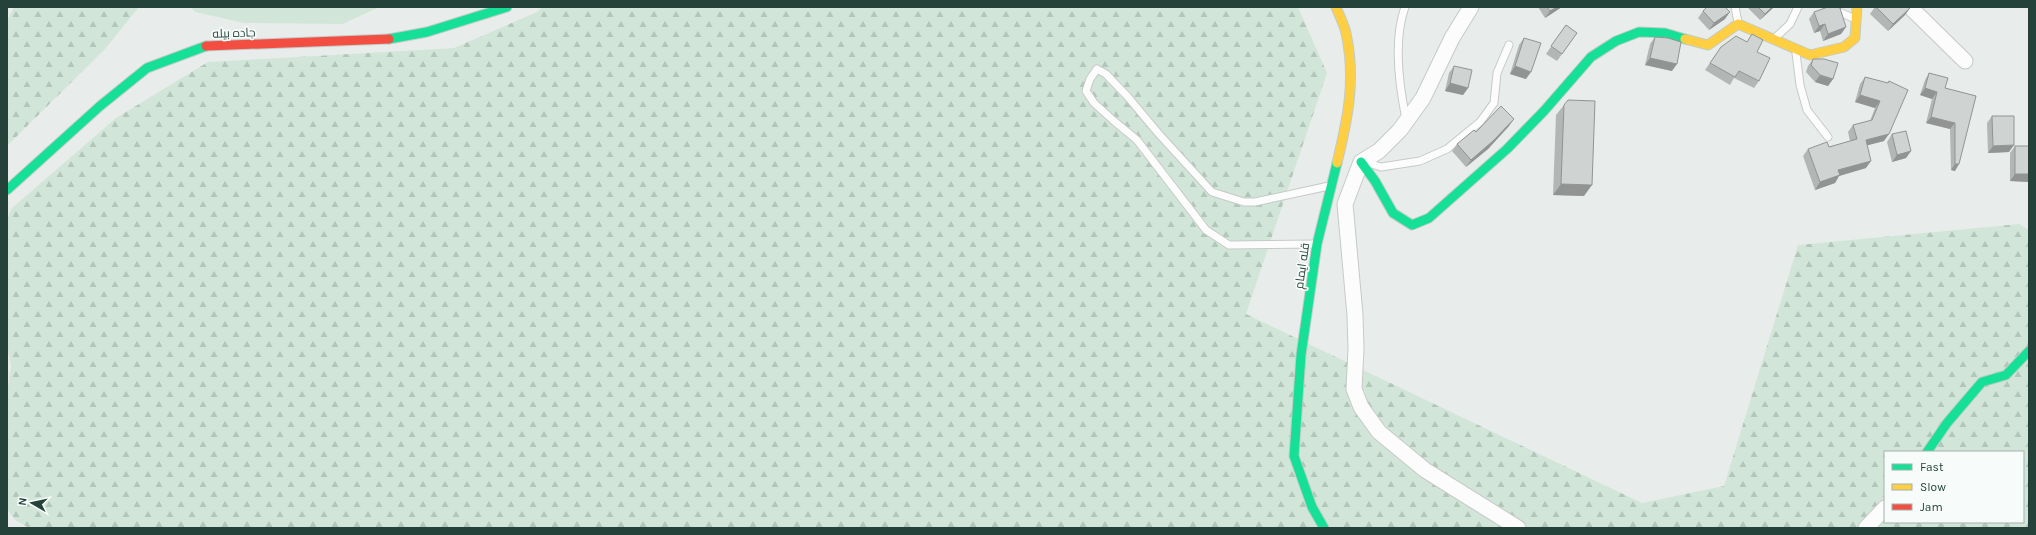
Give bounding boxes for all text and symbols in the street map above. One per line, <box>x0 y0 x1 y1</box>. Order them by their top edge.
street label: جاده بیله <box>212 25 256 41</box>
street label: قله ایمام <box>1292 242 1313 290</box>
legend <box>1884 451 2024 523</box>
text: Fast <box>1920 460 1944 474</box>
text: Slow <box>1920 480 1946 494</box>
north arrow <box>12 483 52 523</box>
text: N <box>16 497 30 506</box>
text: Jam <box>1920 500 1943 514</box>

